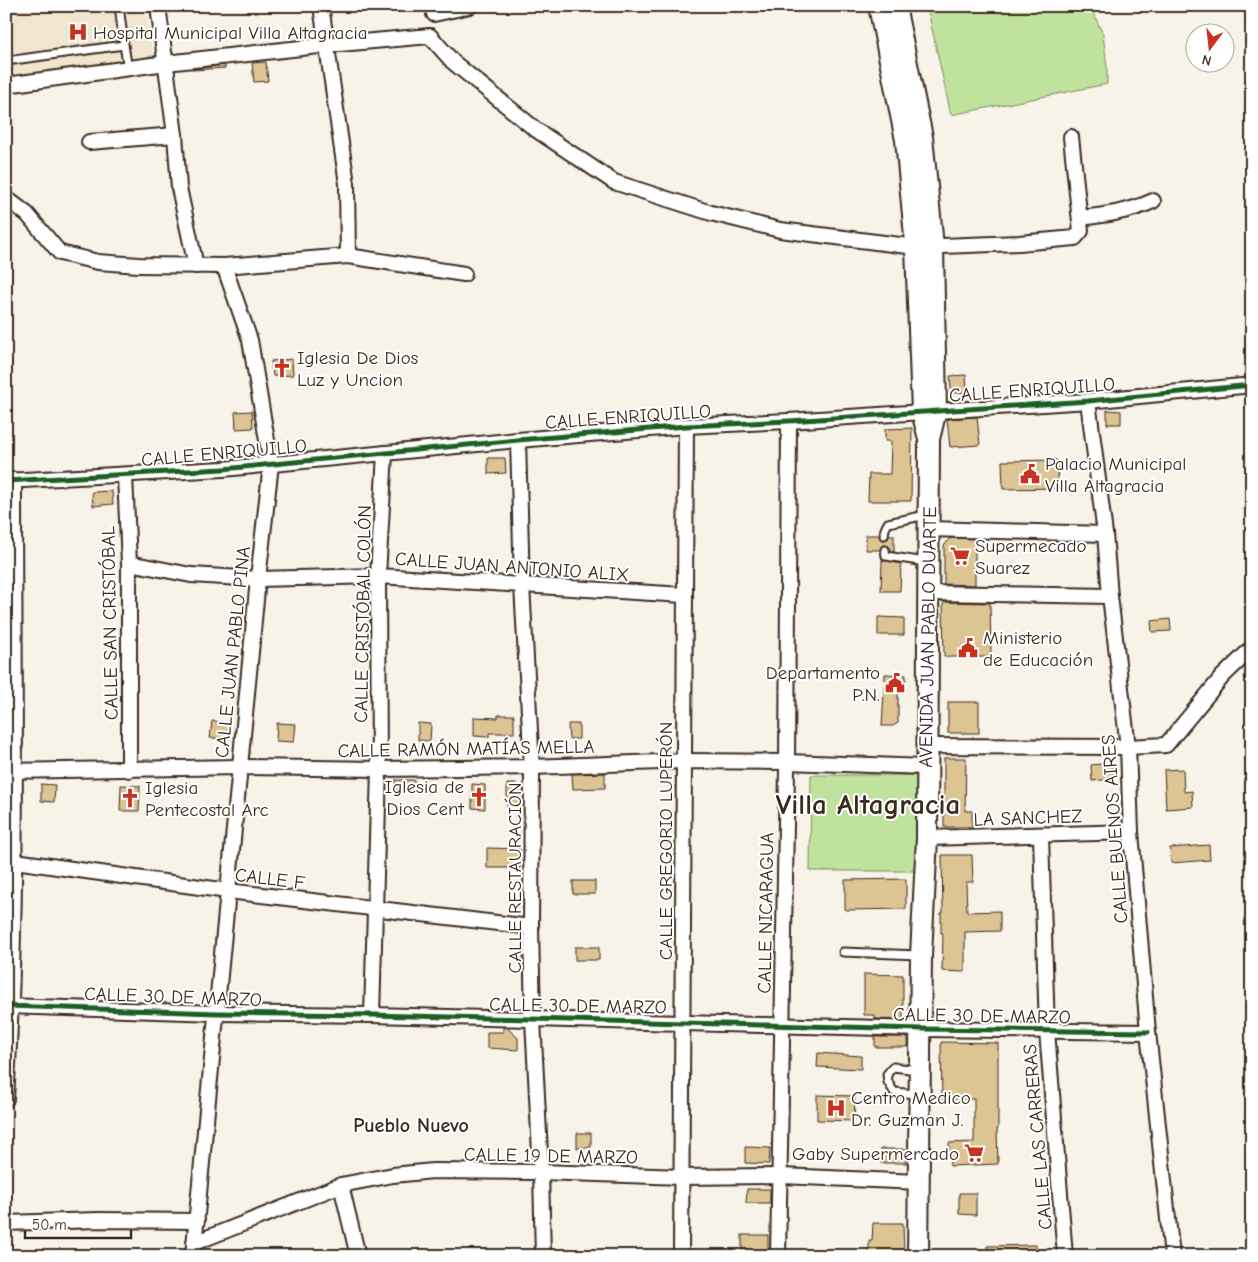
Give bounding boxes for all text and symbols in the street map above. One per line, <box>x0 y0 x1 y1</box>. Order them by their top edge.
hospital icon: Hospital Municipal Villa Altagracia <box>67 21 89 43</box>
place label: Hospital Municipal Villa Altagracia <box>93 22 368 44</box>
north arrow <box>1186 22 1236 72</box>
text: N <box>1200 51 1213 69</box>
place label: Iglesia De Dios Luz y Uncion <box>297 347 419 391</box>
church icon: Iglesia De Dios Luz y Uncion <box>271 357 293 379</box>
street label: CALLE ENRIQUILLO <box>948 373 1116 407</box>
street label: CALLE ENRIQUILLO <box>544 400 712 434</box>
street label: CALLE ENRIQUILLO <box>140 435 308 471</box>
place label: Palacio Municipal Villa Altagracia <box>1045 453 1186 497</box>
public building icon: Palacio Municipal Villa Altagracia <box>1019 463 1041 485</box>
street label: CALLE CRISTÓBAL COLÓN <box>350 505 376 723</box>
street label: AVENIDA JUAN PABLO DUARTE <box>915 506 941 768</box>
street label: CALLE SAN CRISTÓBAL <box>97 525 123 720</box>
place label: Supermecado Suarez <box>975 535 1087 579</box>
street label: CALLE JUAN PABLO PINA <box>211 545 255 759</box>
supermarket icon: Supermecado Suarez <box>949 545 971 567</box>
street label: CALLE JUAN ANTONIO ALIX <box>394 548 630 586</box>
place label: Ministerio de Educación <box>983 627 1093 671</box>
public building icon: Ministerio de Educación <box>957 637 979 659</box>
place label: Departamento P.N. <box>766 662 880 706</box>
public building icon: Departamento P.N. <box>884 672 906 694</box>
street label: CALLE GREGORIO LUPERÓN <box>655 722 677 960</box>
street label: CALLE BUENOS AIRES <box>1097 734 1133 924</box>
street label: CALLE RAMÓN MATÍAS MELLA <box>337 736 595 762</box>
place label: Iglesia de Dios Cent <box>385 776 465 820</box>
place label: Iglesia Pentecostal Arc <box>145 777 269 821</box>
street label: CALLE RESTAURACIÓN <box>504 783 526 973</box>
church icon: Iglesia de Dios Cent <box>468 786 490 808</box>
church icon: Iglesia Pentecostal Arc <box>119 787 141 809</box>
district label: Villa Altagracia <box>776 788 960 821</box>
street label: LA SANCHEZ <box>973 805 1083 831</box>
street label: CALLE NICARAGUA <box>754 832 778 994</box>
street label: CALLE F <box>234 864 306 894</box>
street label: CALLE 30 DE MARZO <box>84 983 262 1011</box>
street label: CALLE 30 DE MARZO <box>489 993 667 1019</box>
street label: CALLE 30 DE MARZO <box>893 1003 1071 1029</box>
street label: CALLE LAS CARRERAS <box>1019 1043 1057 1231</box>
place label: Centro Medico Dr. Guzman J. <box>851 1087 971 1131</box>
hospital icon: Centro Medico Dr. Guzman J. <box>825 1097 847 1119</box>
district label: Pueblo Nuevo <box>353 1114 469 1137</box>
supermarket icon: Gaby Supermercado <box>963 1142 985 1164</box>
street label: CALLE 19 DE MARZO <box>464 1143 638 1169</box>
place label: Gaby Supermercado <box>792 1143 959 1165</box>
scale bar <box>25 1207 131 1239</box>
text: 50 m <box>32 1216 67 1234</box>

